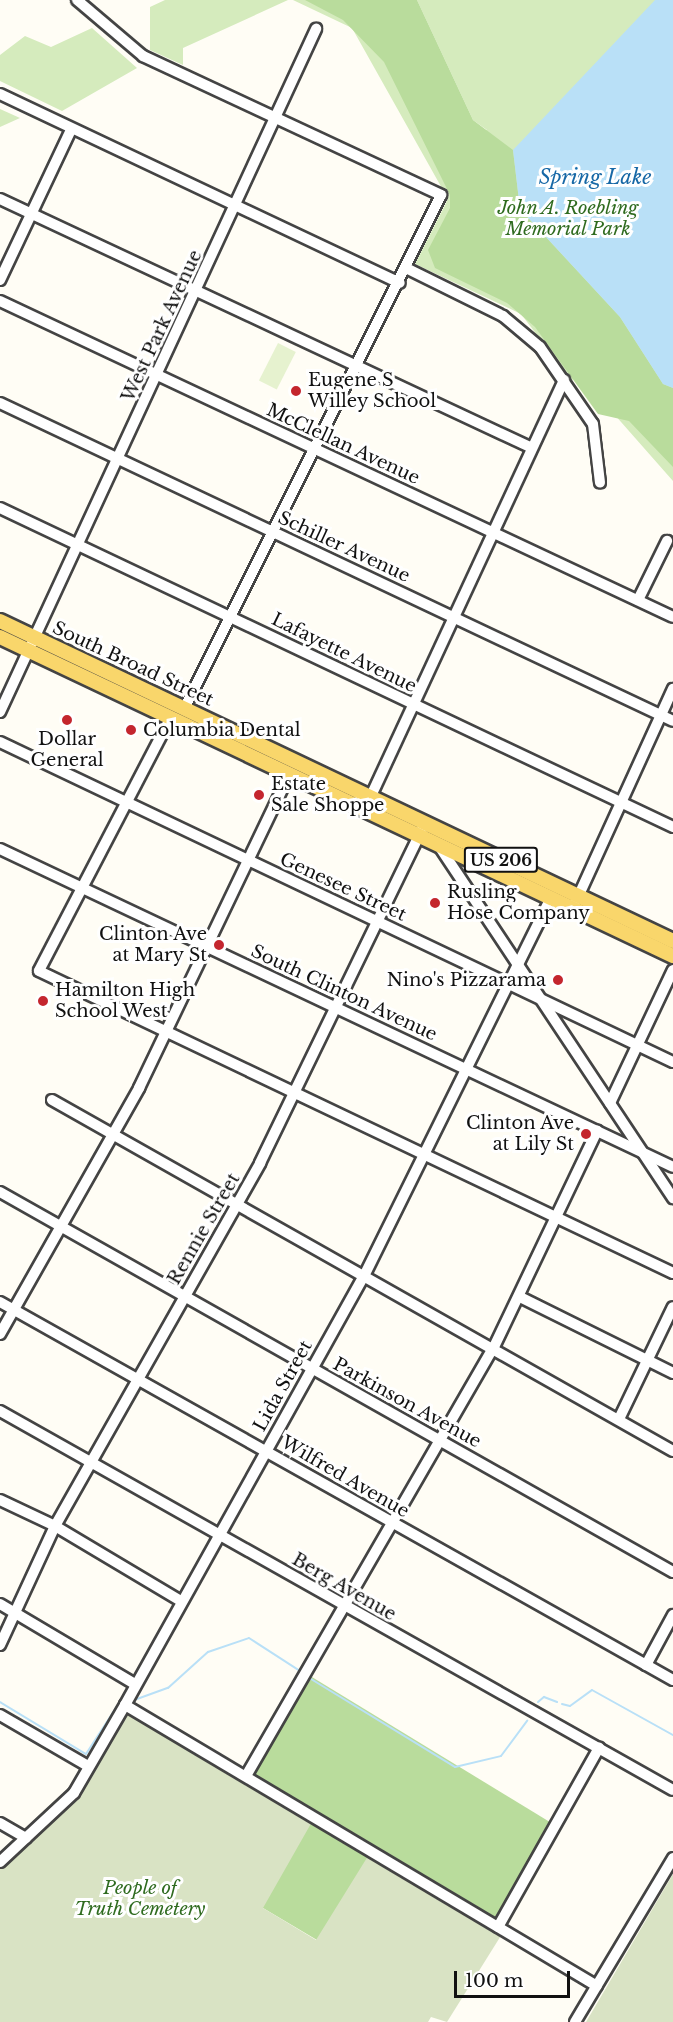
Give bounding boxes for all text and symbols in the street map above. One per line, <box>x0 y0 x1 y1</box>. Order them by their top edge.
water label: Spring Lake <box>539 165 651 189</box>
park label: John A. Roebling Memorial Park <box>497 198 639 240</box>
street label: West Park Avenue <box>117 246 207 406</box>
place label: Eugene S Willey School <box>308 370 437 412</box>
marker: Eugene S Willey School <box>289 384 303 398</box>
street label: McClellan Avenue <box>263 399 423 489</box>
street label: Schiller Avenue <box>274 507 414 587</box>
street label: Lafayette Avenue <box>268 608 420 698</box>
street label: South Broad Street <box>49 617 217 711</box>
marker: Dollar General <box>60 713 74 727</box>
place label: Columbia Dental <box>143 719 301 741</box>
marker: Columbia Dental <box>124 723 138 737</box>
place label: Dollar General <box>30 729 104 771</box>
place label: Estate Sale Shoppe <box>271 774 384 816</box>
marker: Estate Sale Shoppe <box>252 788 266 802</box>
road number: US 206 <box>464 847 538 873</box>
street label: Genesee Street <box>276 848 410 926</box>
place label: Rusling Hose Company <box>447 882 590 924</box>
marker: Rusling Hose Company <box>428 896 442 910</box>
place label: Clinton Ave at Mary St <box>98 924 207 966</box>
marker: Clinton Ave at Mary St <box>212 938 226 952</box>
street label: South Clinton Avenue <box>247 940 441 1046</box>
place label: Nino's Pizzarama <box>387 969 546 991</box>
marker: Nino's Pizzarama <box>551 973 565 987</box>
place label: Hamilton High School West <box>55 980 195 1022</box>
marker: Hamilton High School West <box>36 994 50 1008</box>
place label: Clinton Ave at Lily St <box>465 1113 574 1156</box>
marker: Clinton Ave at Lily St <box>579 1127 593 1141</box>
street label: Rennie Street <box>163 1170 245 1288</box>
street label: Lida Street <box>249 1337 317 1435</box>
street label: Parkinson Avenue <box>329 1353 485 1453</box>
street label: Wilfred Avenue <box>277 1431 413 1523</box>
street label: Berg Avenue <box>288 1548 400 1626</box>
park label: People of Truth Cemetery <box>74 1878 206 1920</box>
scale bar <box>457 1959 572 1997</box>
text: 100 m <box>465 1970 523 1992</box>

